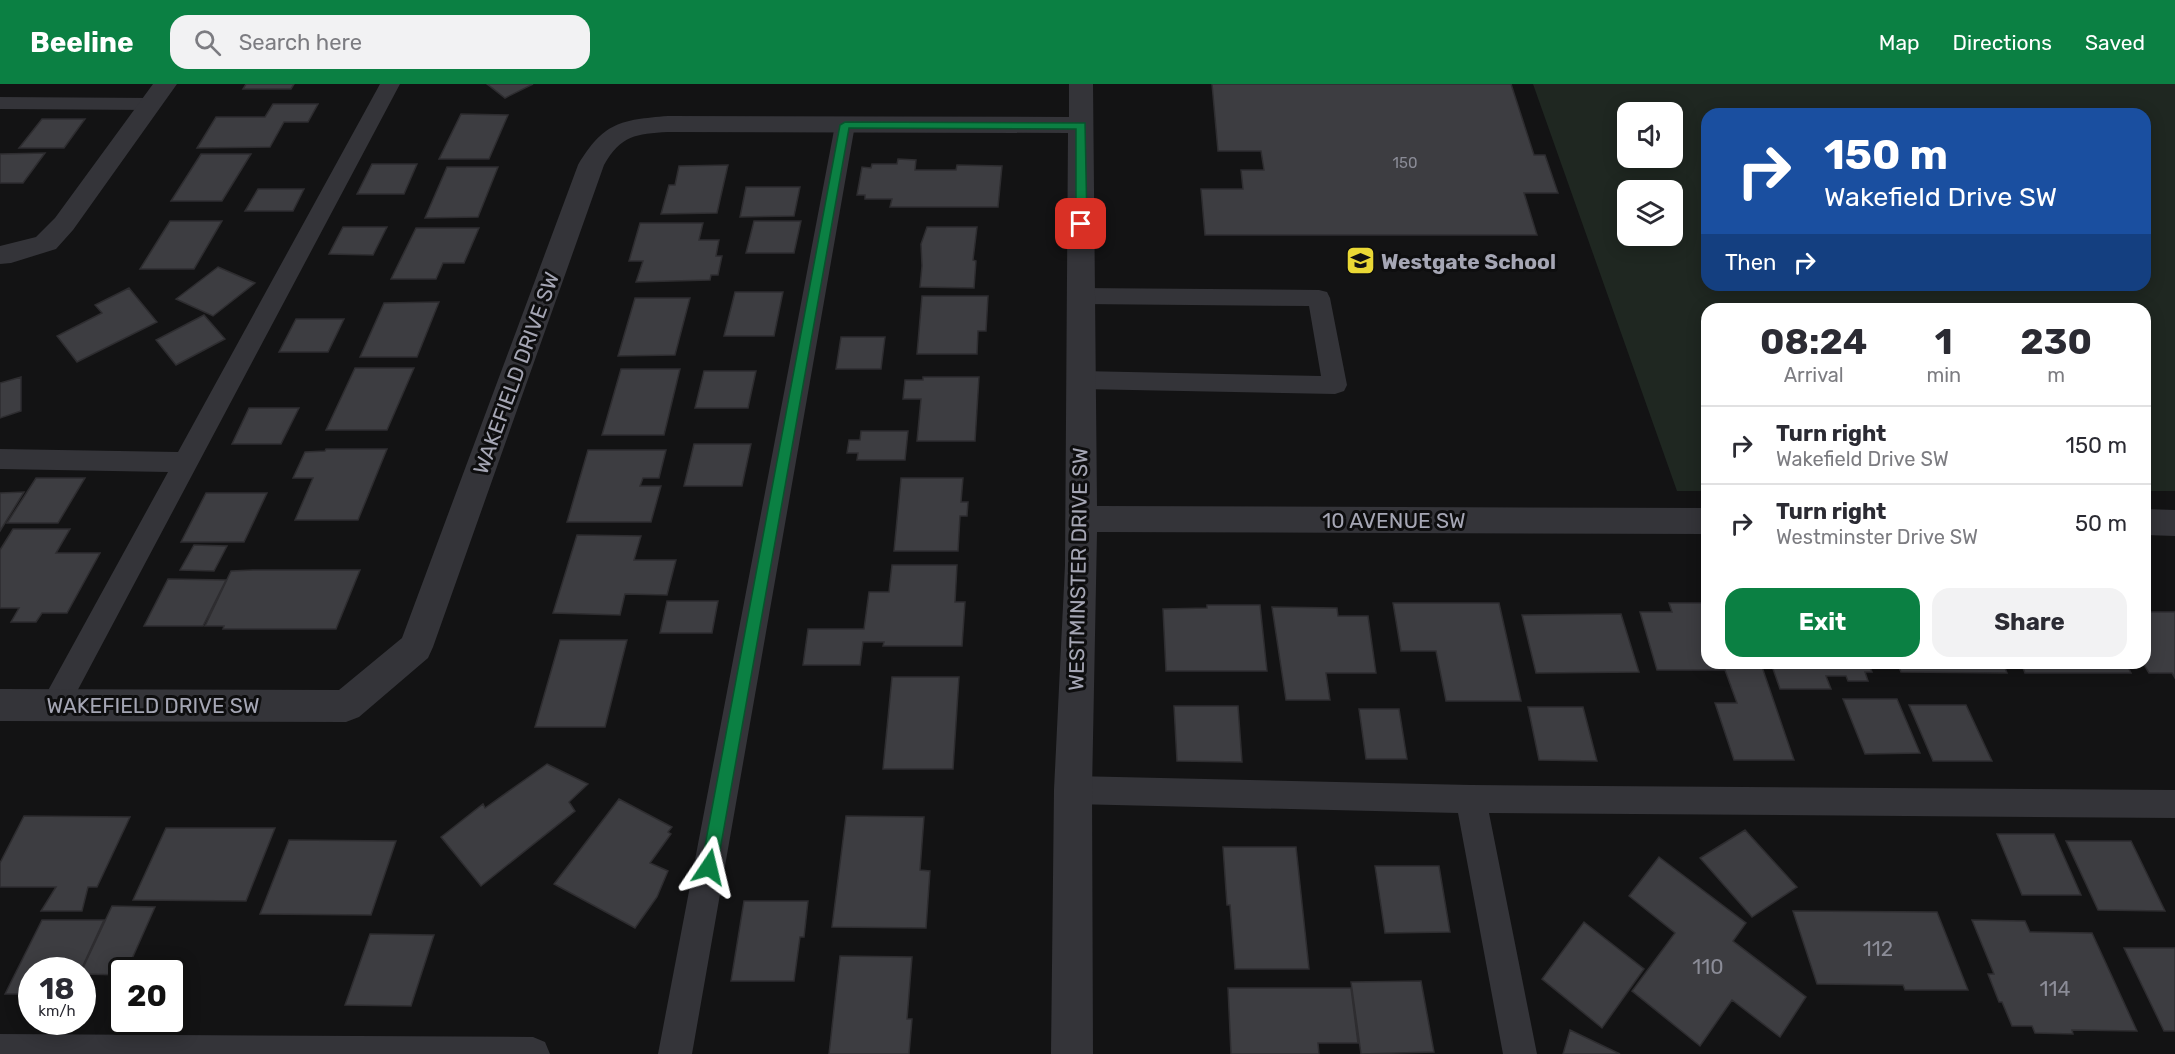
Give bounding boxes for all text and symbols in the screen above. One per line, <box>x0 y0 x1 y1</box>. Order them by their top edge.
search box <box>170 15 590 69</box>
text: Beeline <box>30 26 134 59</box>
icon: search <box>191 26 224 59</box>
text: Search here <box>239 29 362 56</box>
text: Map <box>1879 30 1920 55</box>
text: Directions <box>1953 30 2052 55</box>
text: Saved <box>2085 30 2145 55</box>
map controls <box>1617 102 1683 246</box>
button: sound <box>1617 102 1683 168</box>
text: 150 m <box>1824 130 1948 180</box>
icon: right <box>1725 132 1803 210</box>
house number: 150 <box>1393 154 1417 172</box>
button: layers <box>1617 180 1683 246</box>
text: Wakefield Drive SW <box>1824 181 2057 213</box>
pin <box>1055 198 1106 249</box>
icon: arrive <box>1064 207 1097 240</box>
school or university icon: Westgate School <box>1344 245 1376 277</box>
icon: right <box>1788 246 1821 279</box>
place label: Westgate School <box>1381 249 1556 274</box>
text: Then <box>1725 249 1776 276</box>
street label: WAKEFIELD DRIVE SW <box>468 269 564 477</box>
text: 08:24 <box>1760 320 1867 363</box>
text: 1 <box>1935 320 1953 363</box>
text: 230 <box>2020 320 2092 363</box>
text: Arrival <box>1784 363 1844 387</box>
text: min <box>1926 363 1961 387</box>
text: m <box>2047 363 2065 387</box>
text: Turn right <box>1776 420 1886 447</box>
icon: right <box>1725 429 1758 462</box>
text: 150 m <box>2066 432 2127 459</box>
street label: WESTMINSTER DRIVE SW <box>1063 447 1093 691</box>
text: Wakefield Drive SW <box>1776 447 1949 471</box>
text: Turn right <box>1776 498 1886 525</box>
icon: right <box>1725 507 1758 540</box>
street label: 10 AVENUE SW <box>1322 508 1466 533</box>
text: 50 m <box>2075 510 2127 537</box>
text: Westminster Drive SW <box>1776 525 1978 549</box>
button: Exit <box>1725 588 1920 657</box>
button: Share <box>1932 588 2127 657</box>
street label: WAKEFIELD DRIVE SW <box>46 693 260 718</box>
position arrow <box>677 835 741 899</box>
house number: 112 <box>1863 936 1893 961</box>
house number: 110 <box>1692 954 1724 979</box>
speed limit sign: 20 <box>108 957 186 1035</box>
text: 18 <box>39 971 75 1007</box>
house number: 114 <box>2039 976 2071 1001</box>
text: km/h <box>38 1002 76 1020</box>

